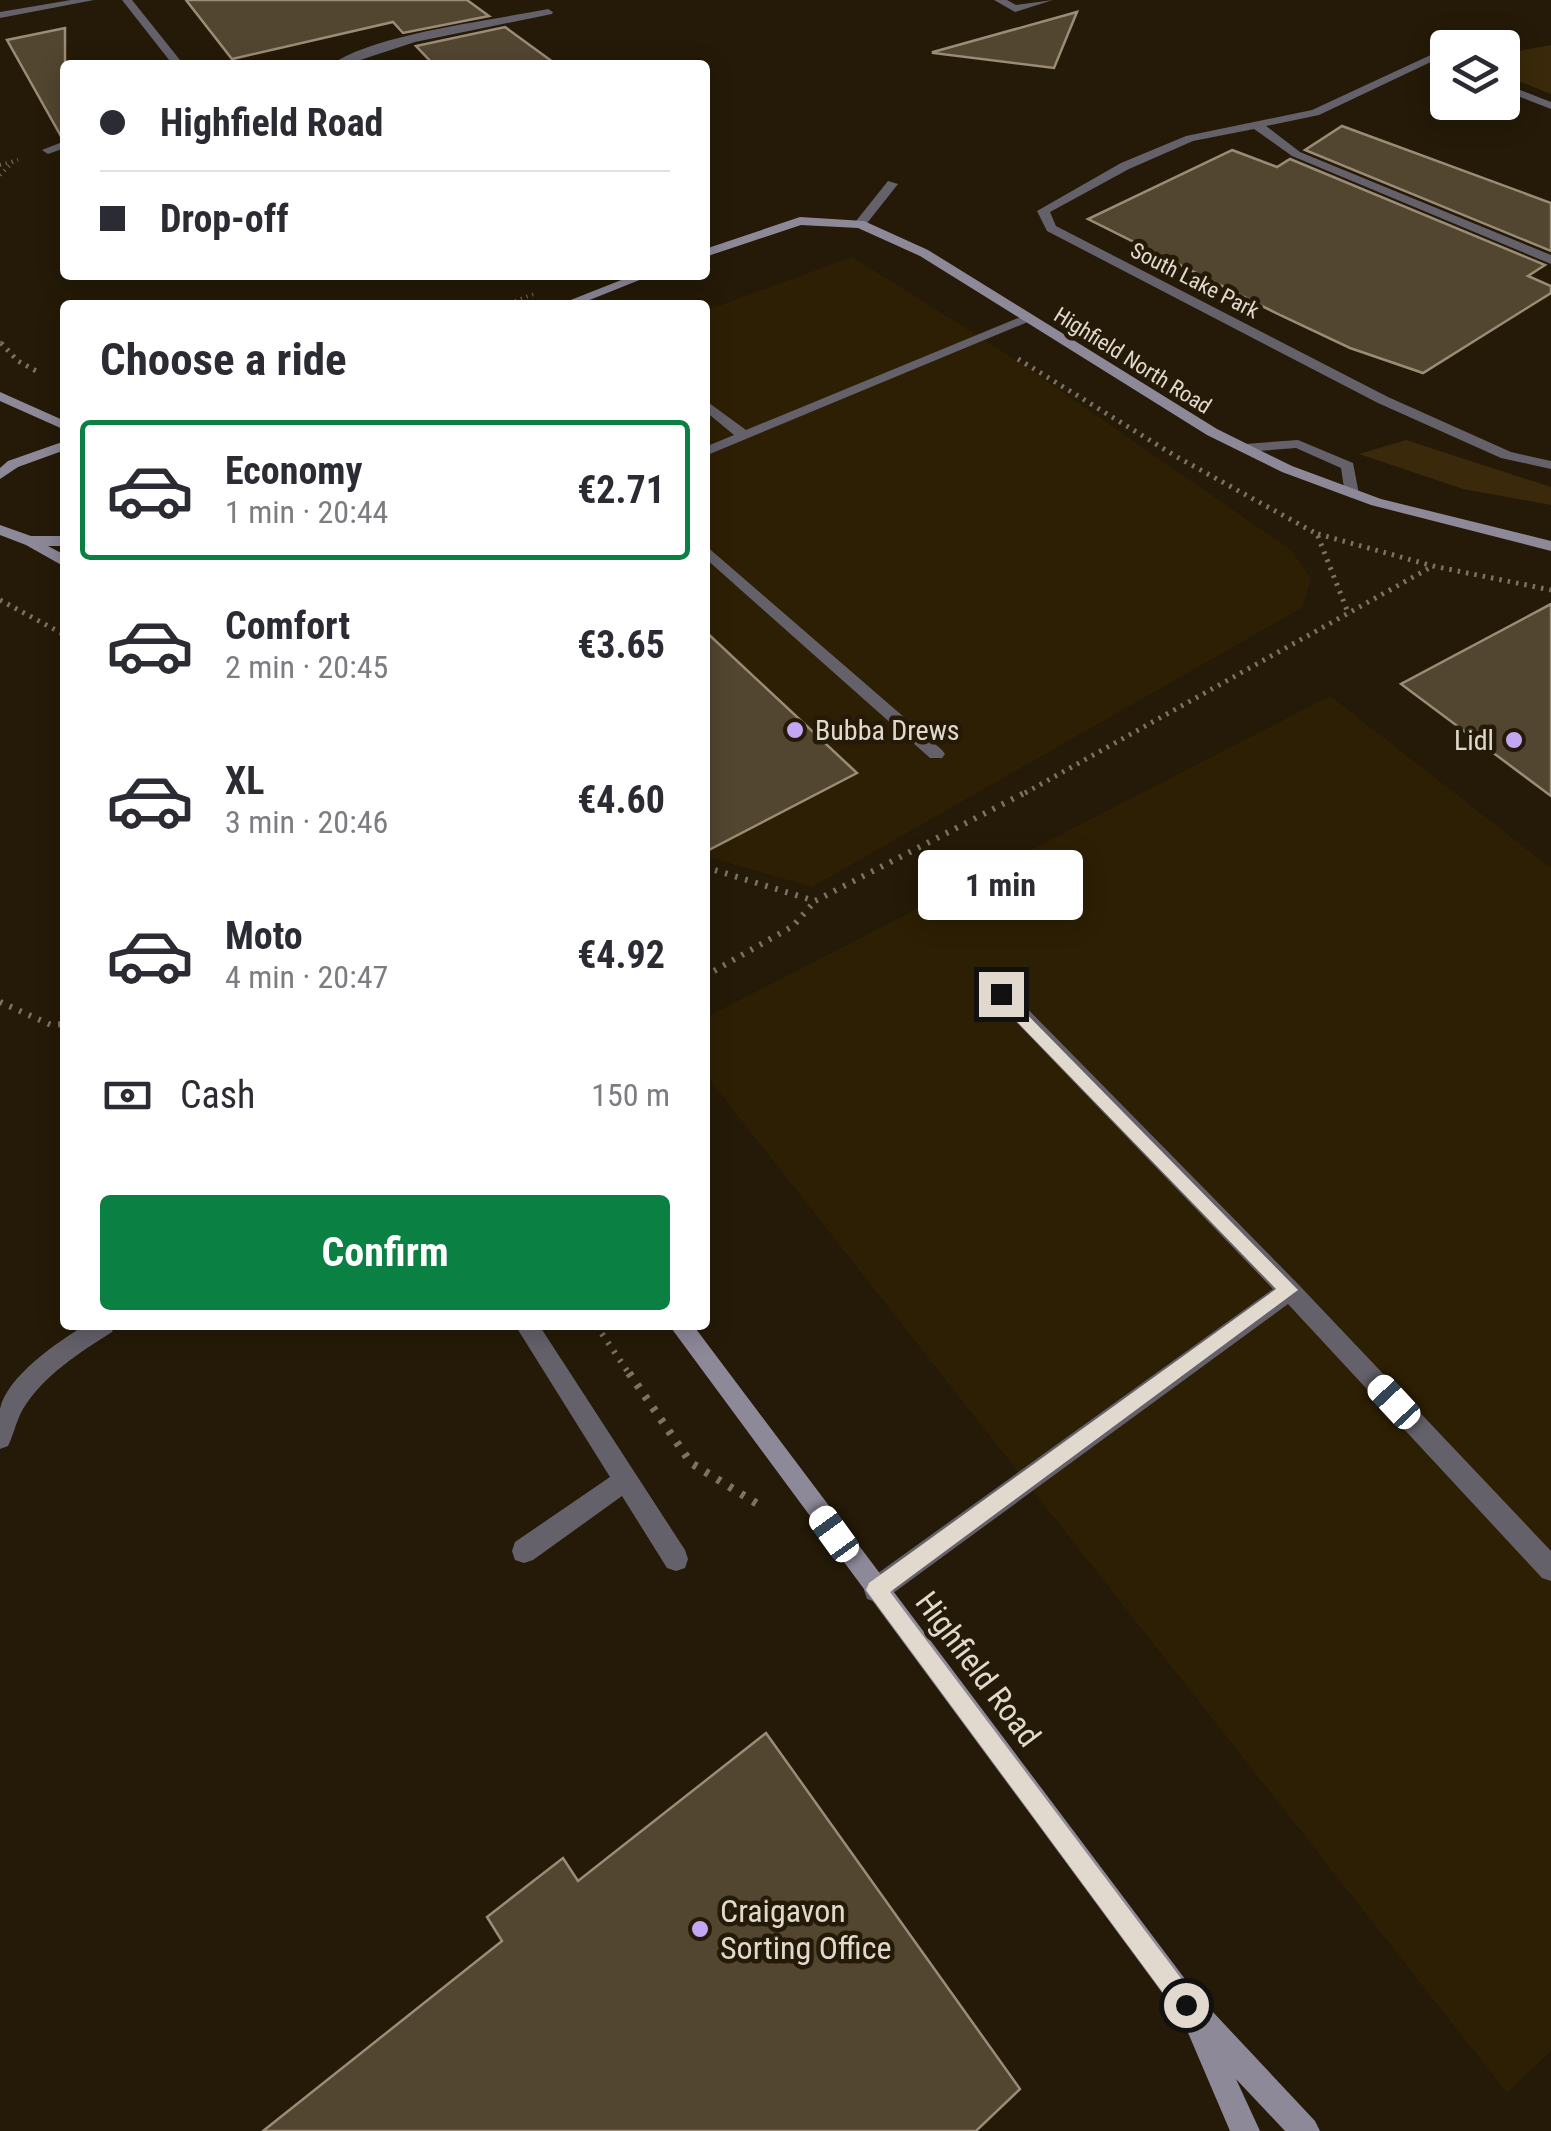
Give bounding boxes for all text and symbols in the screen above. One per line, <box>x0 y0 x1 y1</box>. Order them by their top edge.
map controls <box>1430 30 1520 120</box>
button: layers <box>1430 30 1520 120</box>
text: Highfield Road <box>160 101 383 145</box>
text: Drop-off <box>160 197 289 241</box>
street label: South Lake Park <box>1126 237 1263 324</box>
street label: Highfield North Road <box>1050 302 1216 419</box>
text: Choose a ride <box>100 333 347 386</box>
icon: car <box>105 445 195 535</box>
text: Economy <box>225 449 362 493</box>
text: €2.71 <box>577 468 665 512</box>
text: 1 min · 20:44 <box>225 493 388 531</box>
icon: car <box>105 600 195 690</box>
text: Comfort <box>225 604 350 648</box>
text: €3.65 <box>577 623 665 667</box>
text: 2 min · 20:45 <box>225 648 388 686</box>
place label: Bubba Drews <box>815 714 960 747</box>
marker: Bubba Drews <box>784 719 806 741</box>
place label: Lidl <box>1454 724 1494 757</box>
marker: Lidl <box>1503 729 1525 751</box>
icon: car <box>105 755 195 845</box>
text: XL <box>225 759 264 803</box>
text: €4.60 <box>577 778 665 822</box>
text: 3 min · 20:46 <box>225 803 388 841</box>
callout: 1 min <box>918 849 1084 919</box>
text: 1 min <box>965 866 1036 904</box>
icon: car <box>105 910 195 1000</box>
text: Moto <box>225 914 303 958</box>
text: €4.92 <box>577 933 665 977</box>
text: 4 min · 20:47 <box>225 958 388 996</box>
route end <box>979 972 1024 1017</box>
icon: cash <box>100 1068 155 1123</box>
text: Cash <box>180 1073 255 1117</box>
text: 150 m <box>591 1076 670 1114</box>
button: Confirm <box>100 1195 670 1310</box>
car <box>1363 1370 1425 1434</box>
car <box>804 1501 864 1567</box>
street label: Highfield Road <box>907 1584 1049 1754</box>
place label: Craigavon Sorting Office <box>720 1892 891 1967</box>
marker: Craigavon Sorting Office <box>689 1918 711 1940</box>
route start <box>1164 1983 1209 2028</box>

